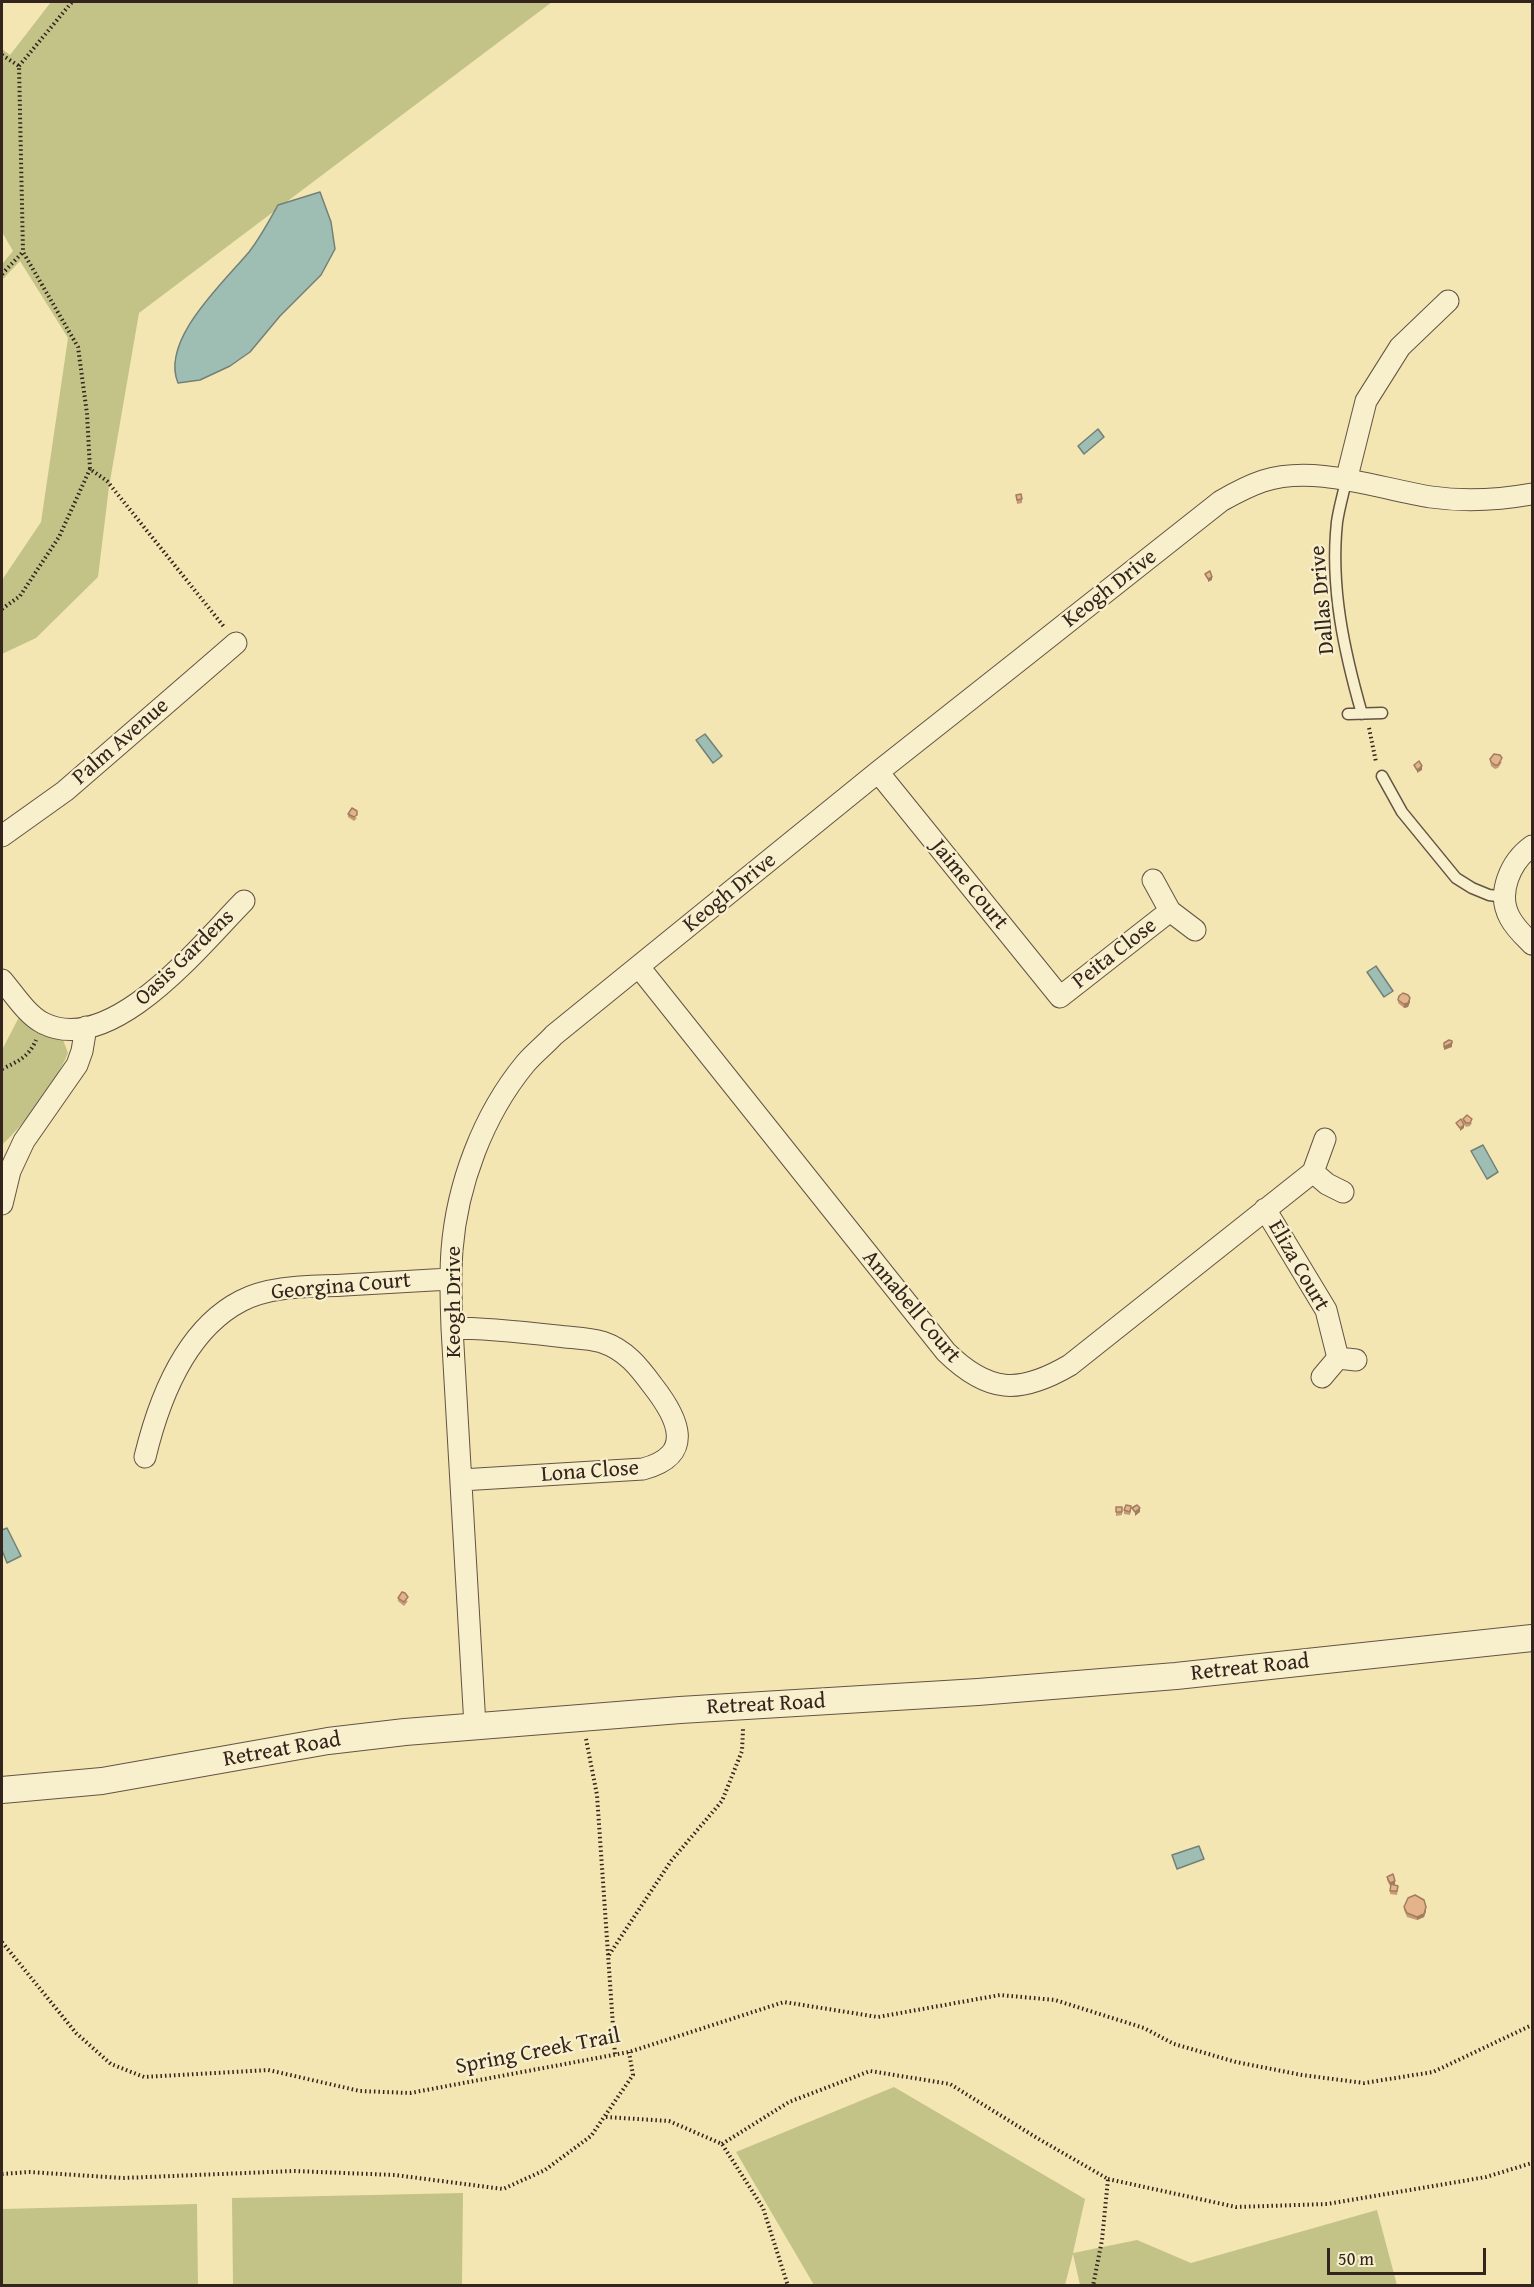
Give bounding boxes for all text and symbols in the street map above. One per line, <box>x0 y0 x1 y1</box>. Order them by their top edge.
street label: Keogh Drive <box>1058 544 1162 634</box>
street label: Dallas Drive <box>1305 544 1341 656</box>
street label: Palm Avenue <box>68 693 174 791</box>
street label: Jaime Court <box>925 835 1013 935</box>
street label: Keogh Drive <box>678 847 782 939</box>
street label: Oasis Gardens <box>130 904 240 1012</box>
street label: Peita Close <box>1068 913 1162 995</box>
street label: Eliza Court <box>1262 1216 1334 1316</box>
street label: Annabell Court <box>856 1245 966 1369</box>
street label: Keogh Drive <box>441 1246 467 1358</box>
street label: Georgina Court <box>270 1268 412 1306</box>
street label: Lona Close <box>540 1455 640 1489</box>
street label: Retreat Road <box>1190 1649 1310 1687</box>
street label: Retreat Road <box>706 1689 826 1721</box>
street label: Retreat Road <box>221 1727 343 1773</box>
street label: Spring Creek Trail <box>453 2023 623 2081</box>
scale bar <box>1330 2236 1489 2274</box>
text: 50 m <box>1338 2245 1374 2272</box>

